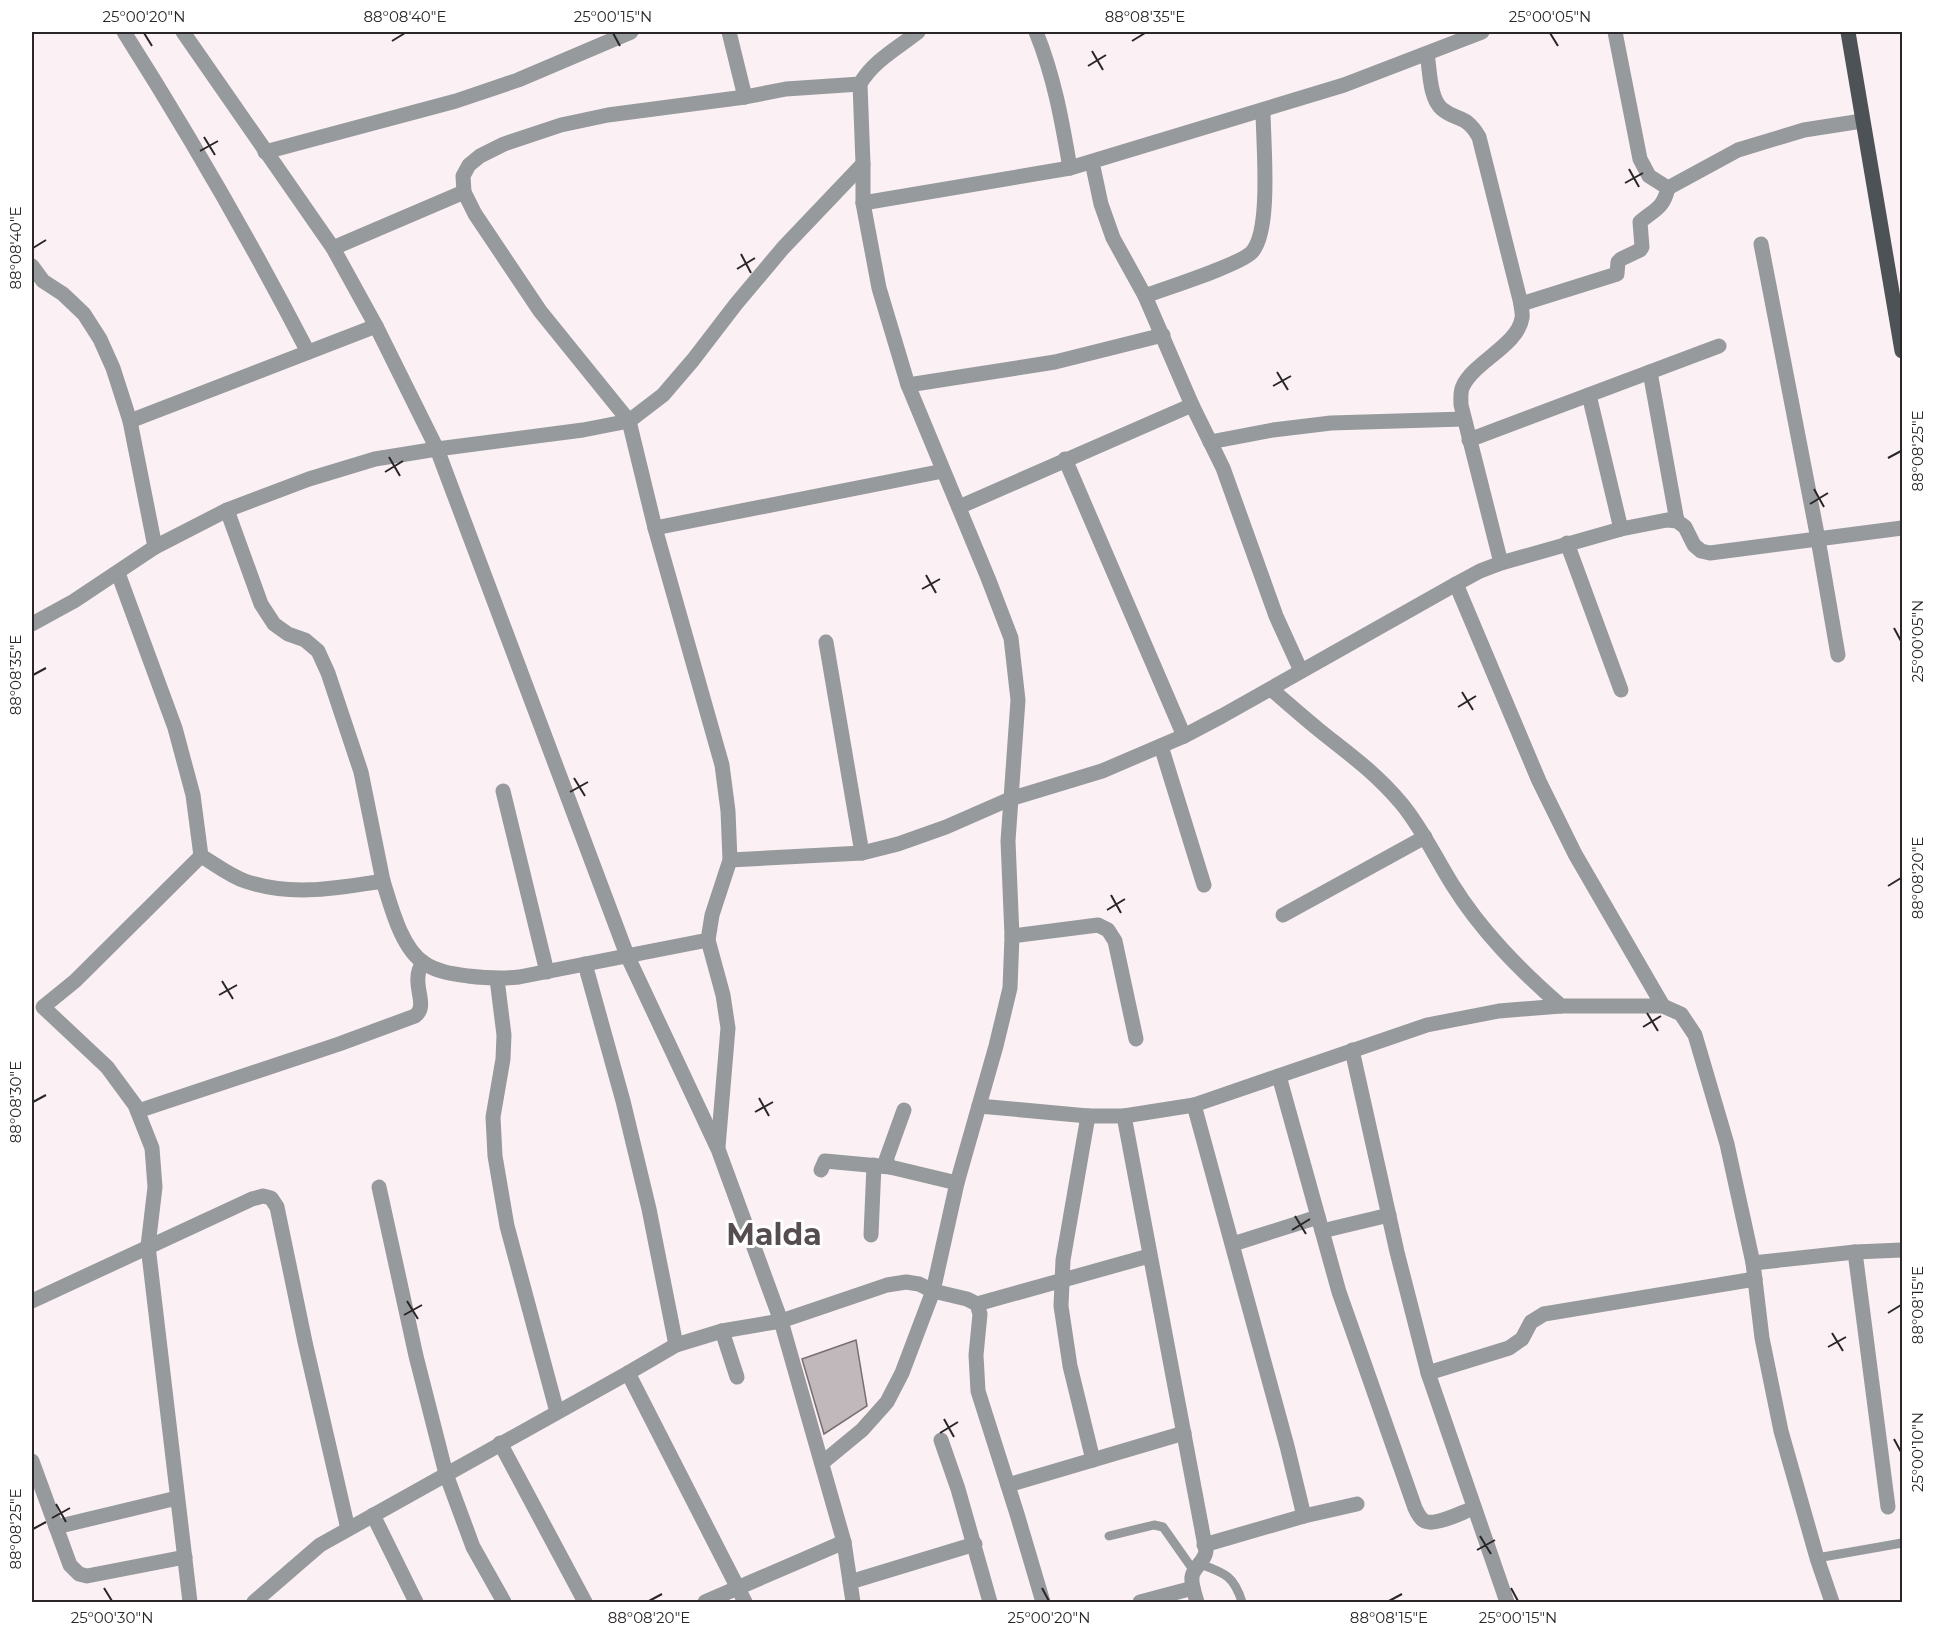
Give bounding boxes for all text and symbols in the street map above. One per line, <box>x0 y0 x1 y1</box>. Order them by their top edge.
text: 25°00'20"N <box>103 7 185 26</box>
text: 88°08'40"E <box>363 7 447 26</box>
text: 25°00'15"N <box>574 7 652 26</box>
text: 88°08'35"E <box>1105 7 1185 26</box>
text: 25°00'05"N <box>1509 7 1591 26</box>
text: 88°08'40"E <box>6 206 25 290</box>
text: 88°08'25"E <box>1908 410 1927 492</box>
text: 25°00'05"N <box>1908 600 1927 682</box>
text: 88°08'35"E <box>6 635 25 715</box>
text: 88°08'20"E <box>1908 837 1927 919</box>
text: 88°08'30"E <box>6 1061 25 1143</box>
district label: Malda <box>726 1216 822 1253</box>
text: 88°08'15"E <box>1908 1266 1927 1344</box>
text: 25°00'10"N <box>1908 1412 1927 1492</box>
text: 88°08'25"E <box>6 1488 25 1570</box>
text: 25°00'30"N <box>71 1608 153 1627</box>
text: 88°08'20"E <box>608 1608 690 1627</box>
text: 25°00'20"N <box>1008 1608 1090 1627</box>
text: 88°08'15"E <box>1350 1608 1428 1627</box>
text: 25°00'15"N <box>1479 1608 1557 1627</box>

